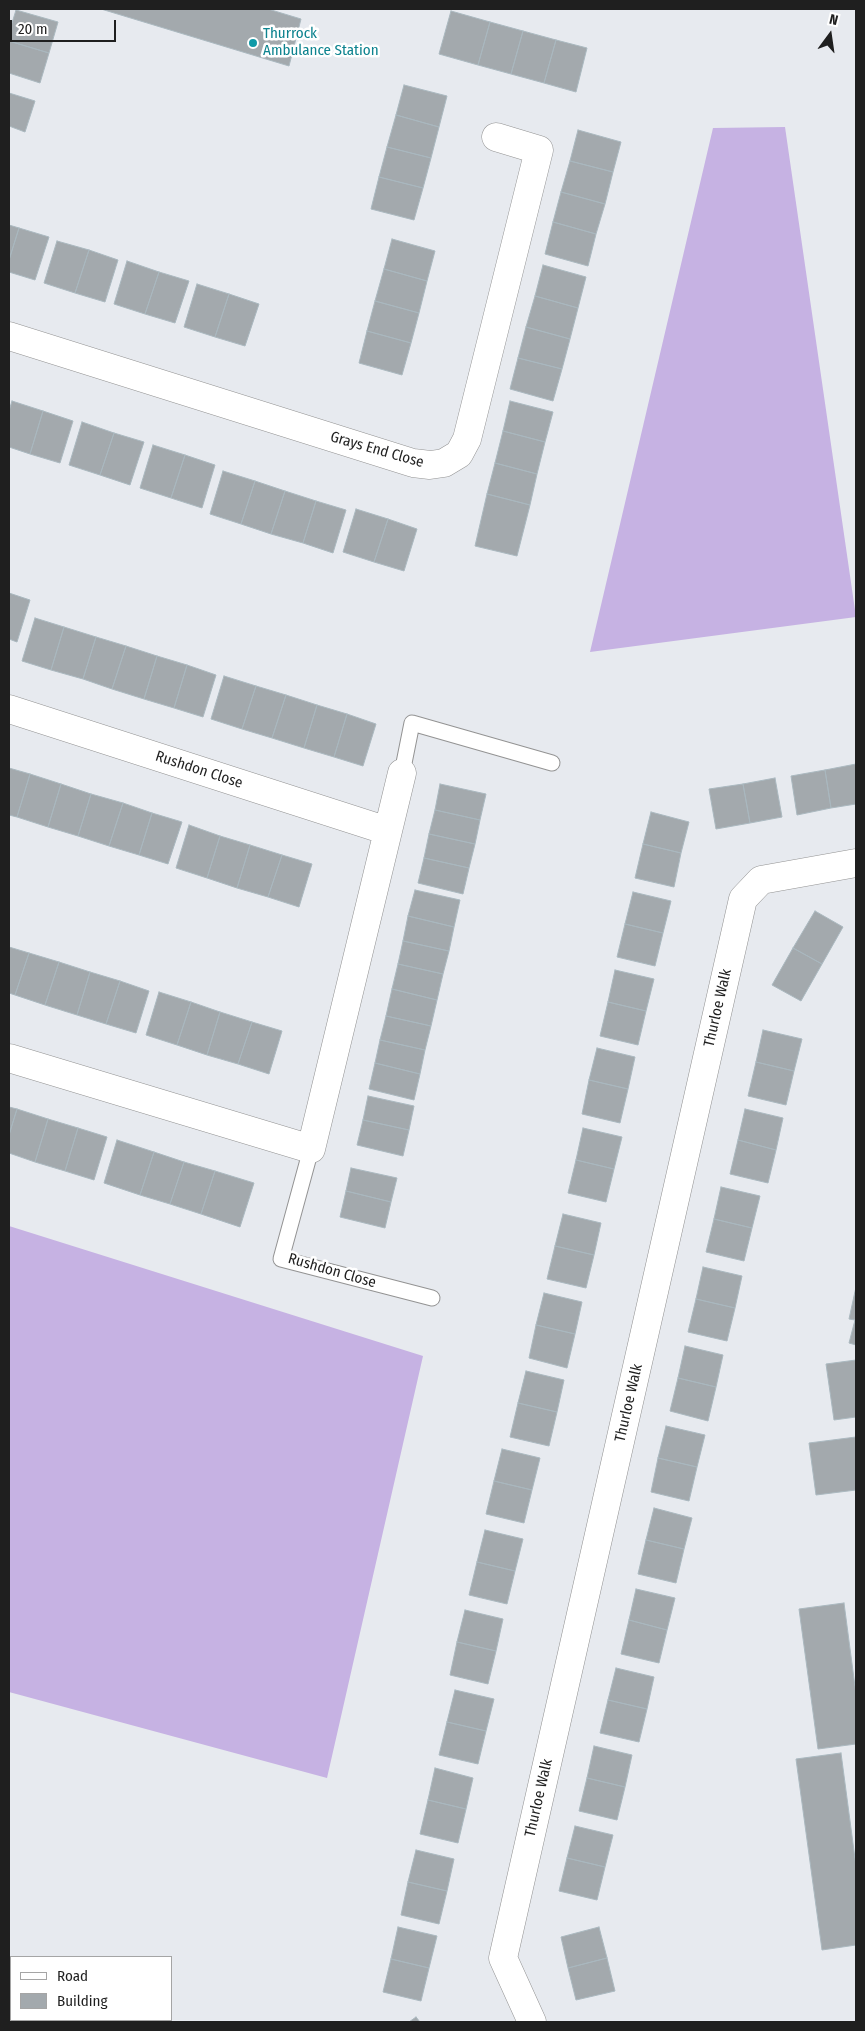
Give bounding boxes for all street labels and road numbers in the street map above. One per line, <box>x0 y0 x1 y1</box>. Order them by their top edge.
street label: Grays End Close <box>328 428 426 472</box>
street label: Rushdon Close <box>153 747 245 793</box>
street label: Thurloe Walk <box>700 967 736 1049</box>
street label: Rushdon Close <box>286 1250 378 1292</box>
street label: Thurloe Walk <box>611 1362 647 1444</box>
street label: Thurloe Walk <box>521 1757 557 1839</box>

